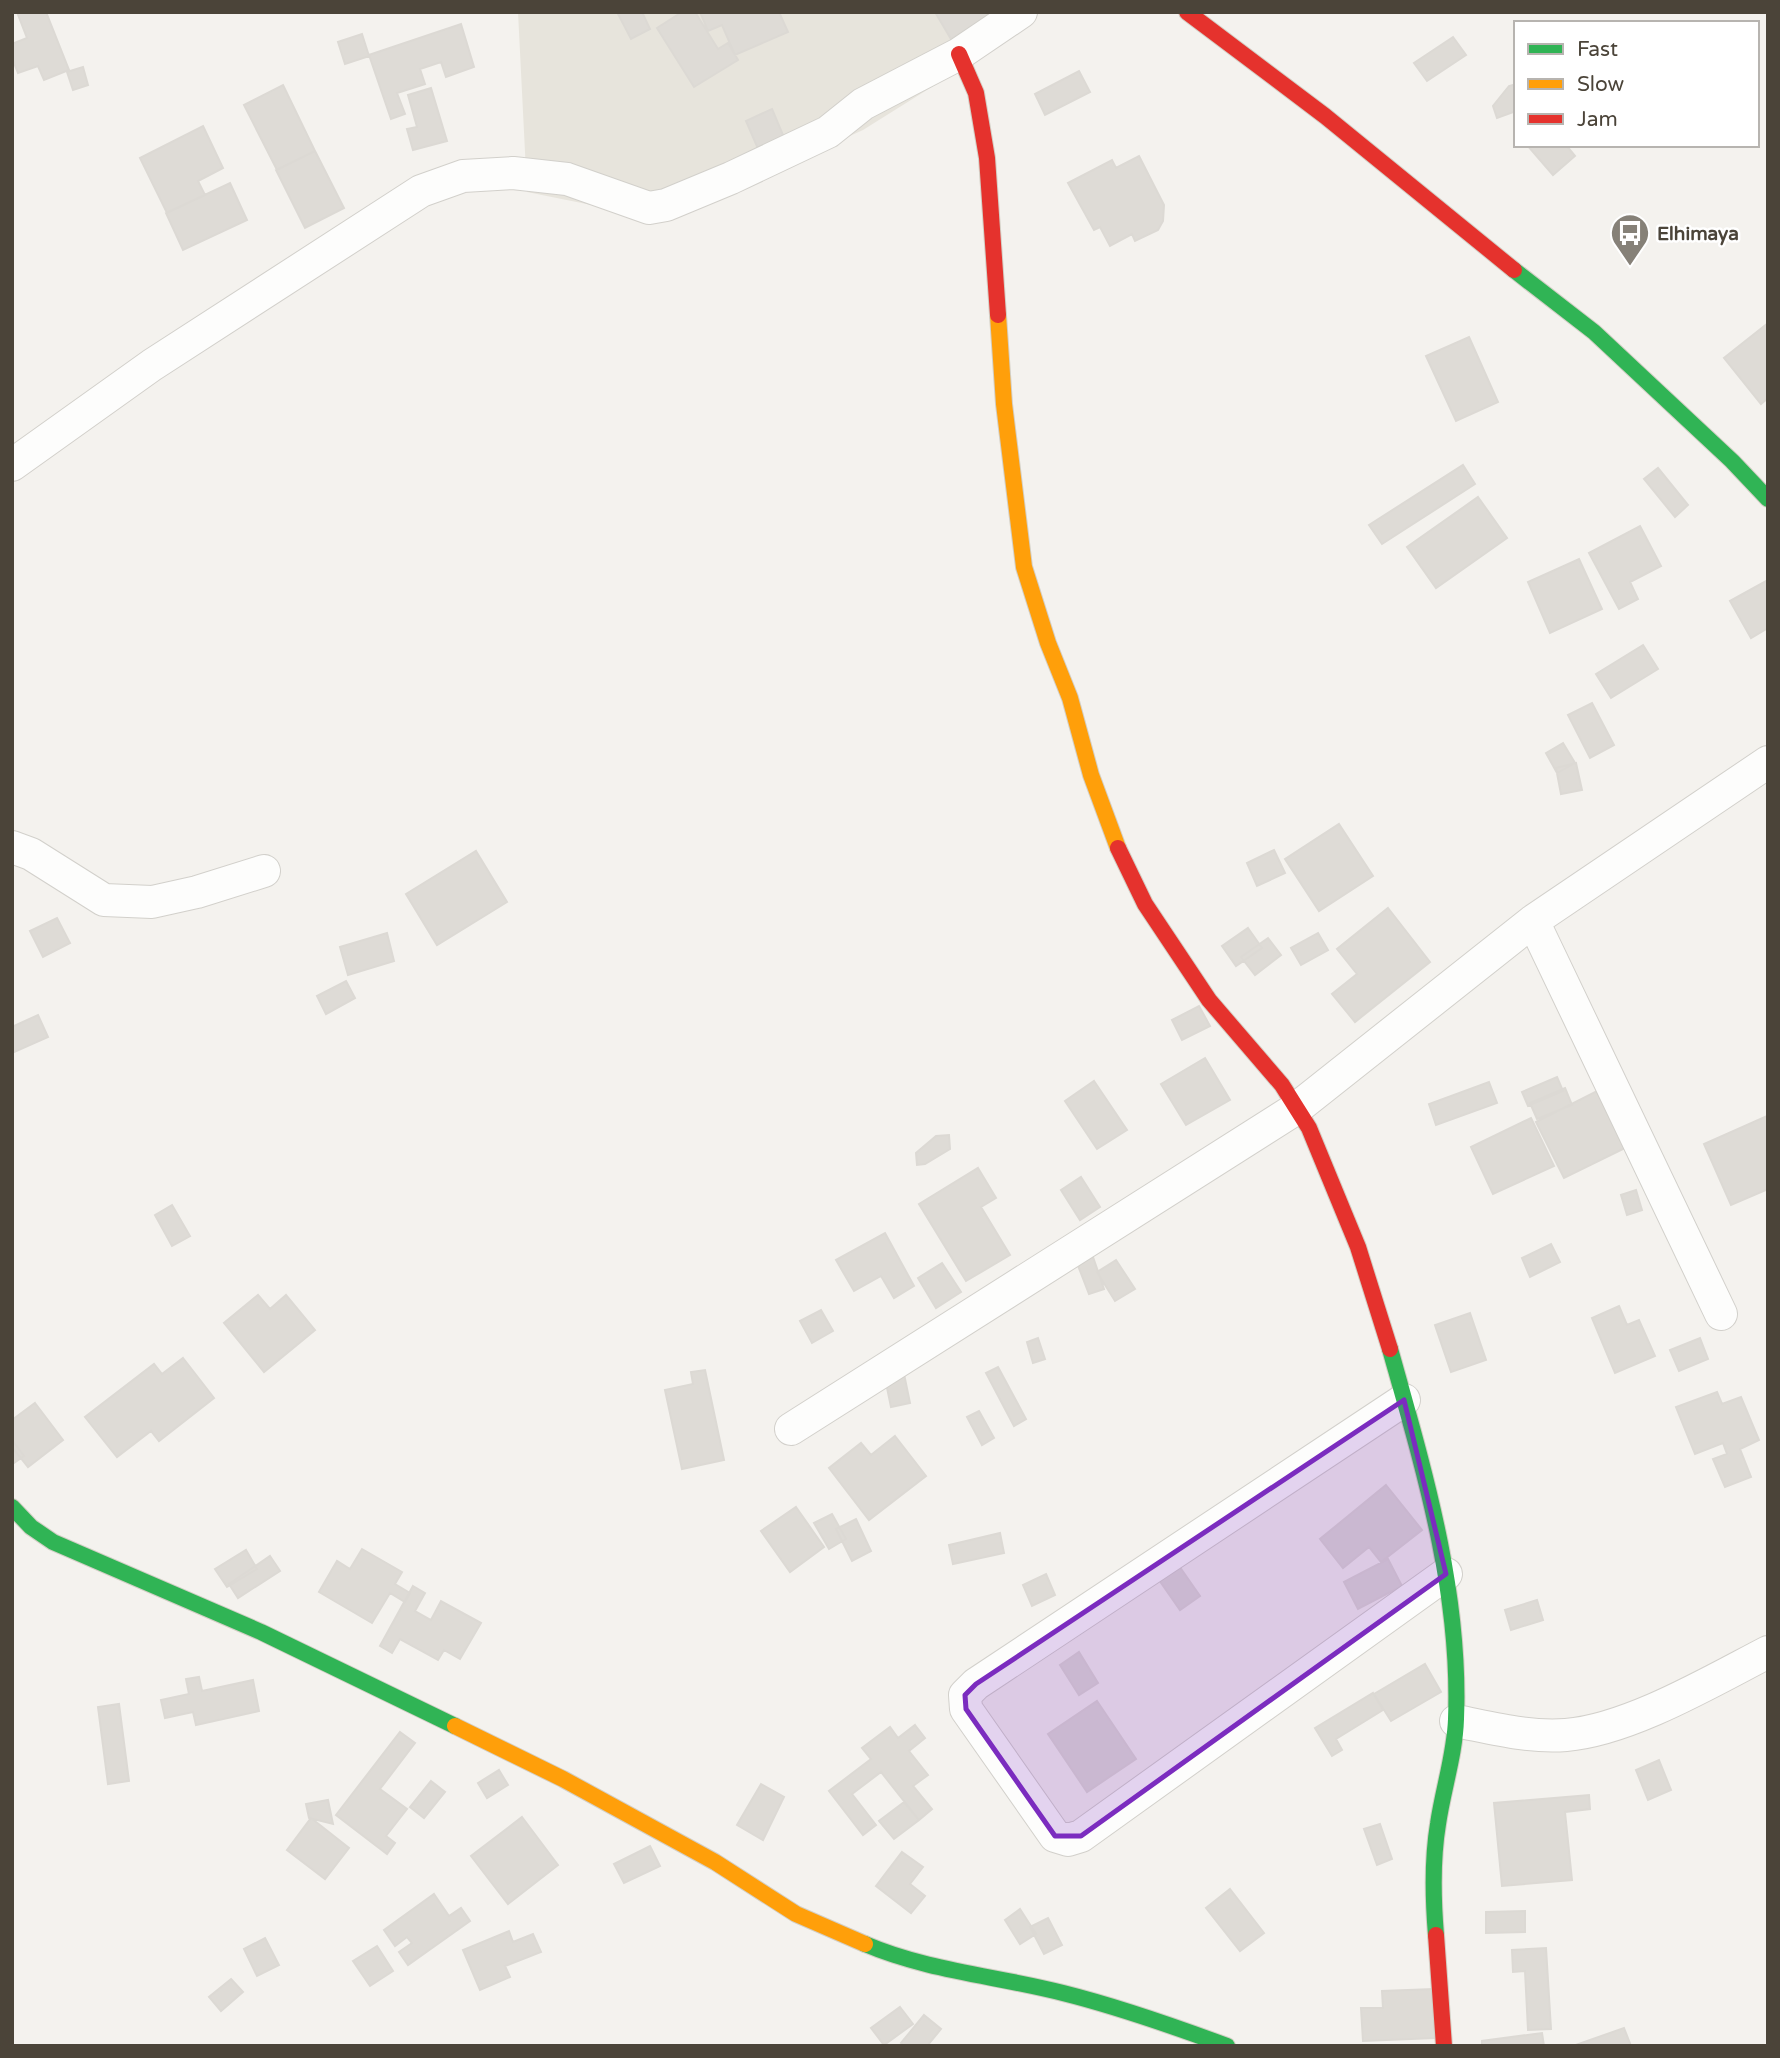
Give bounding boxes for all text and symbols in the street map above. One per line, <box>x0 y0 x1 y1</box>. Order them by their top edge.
legend <box>1514 21 1759 147</box>
text: Fast <box>1577 37 1618 62</box>
text: Slow <box>1577 72 1625 97</box>
text: Jam <box>1577 107 1618 132</box>
bus stop icon: Elhimaya <box>1609 212 1651 267</box>
place label: Elhimaya <box>1657 223 1739 246</box>

